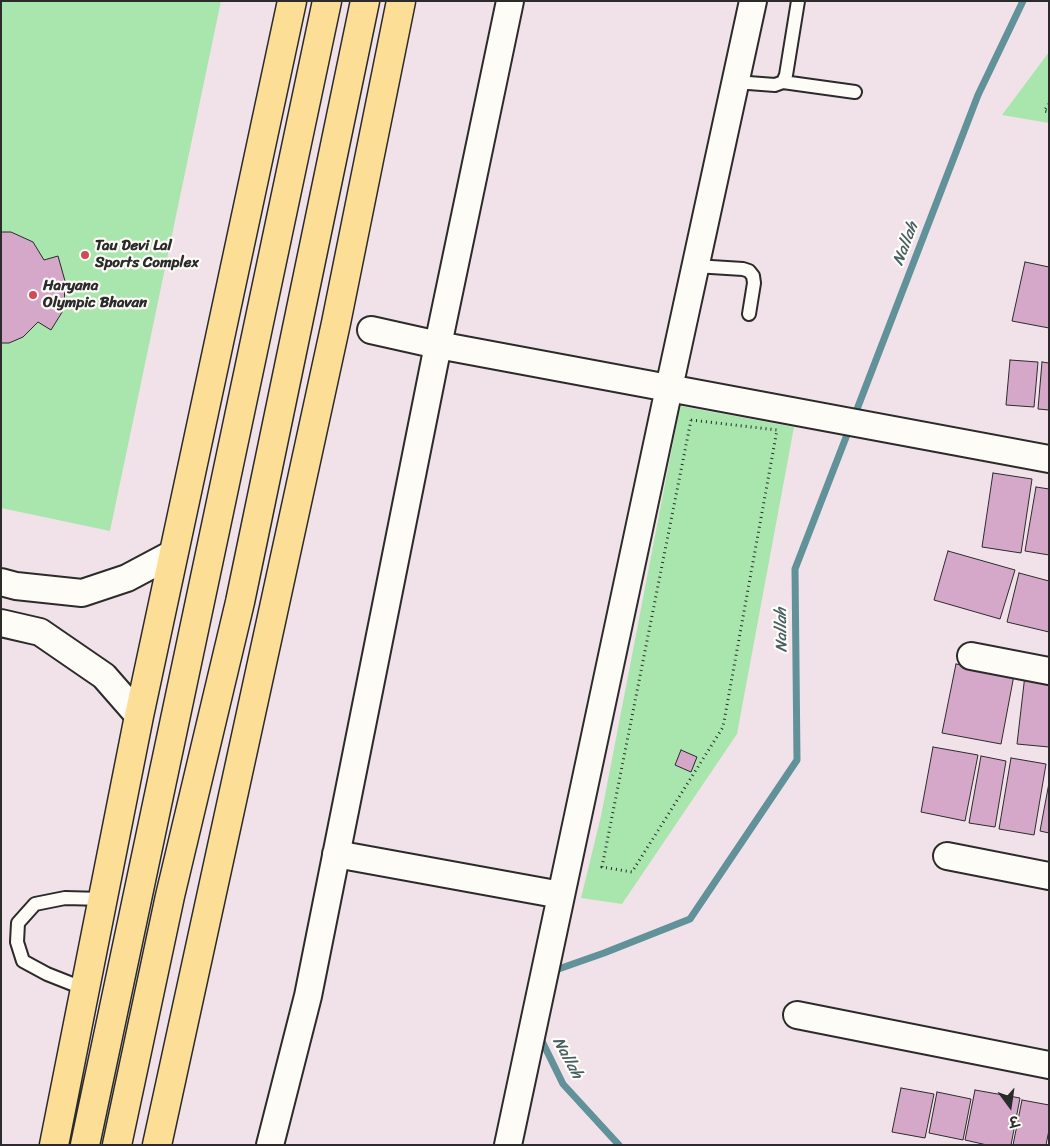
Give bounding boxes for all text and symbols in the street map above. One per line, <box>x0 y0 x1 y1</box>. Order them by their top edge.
water label: Nallah <box>889 220 923 268</box>
place label: Tau Devi Lal Sports Complex <box>95 237 199 272</box>
marker: Tau Devi Lal Sports Complex <box>79 249 91 261</box>
place label: Haryana Olympic Bhavan <box>43 277 147 312</box>
marker: Haryana Olympic Bhavan <box>27 289 39 301</box>
water label: Nallah <box>772 608 792 652</box>
water label: Nallah <box>548 1034 586 1082</box>
north arrow <box>985 1081 1035 1131</box>
text: उ <box>1006 1108 1021 1134</box>

